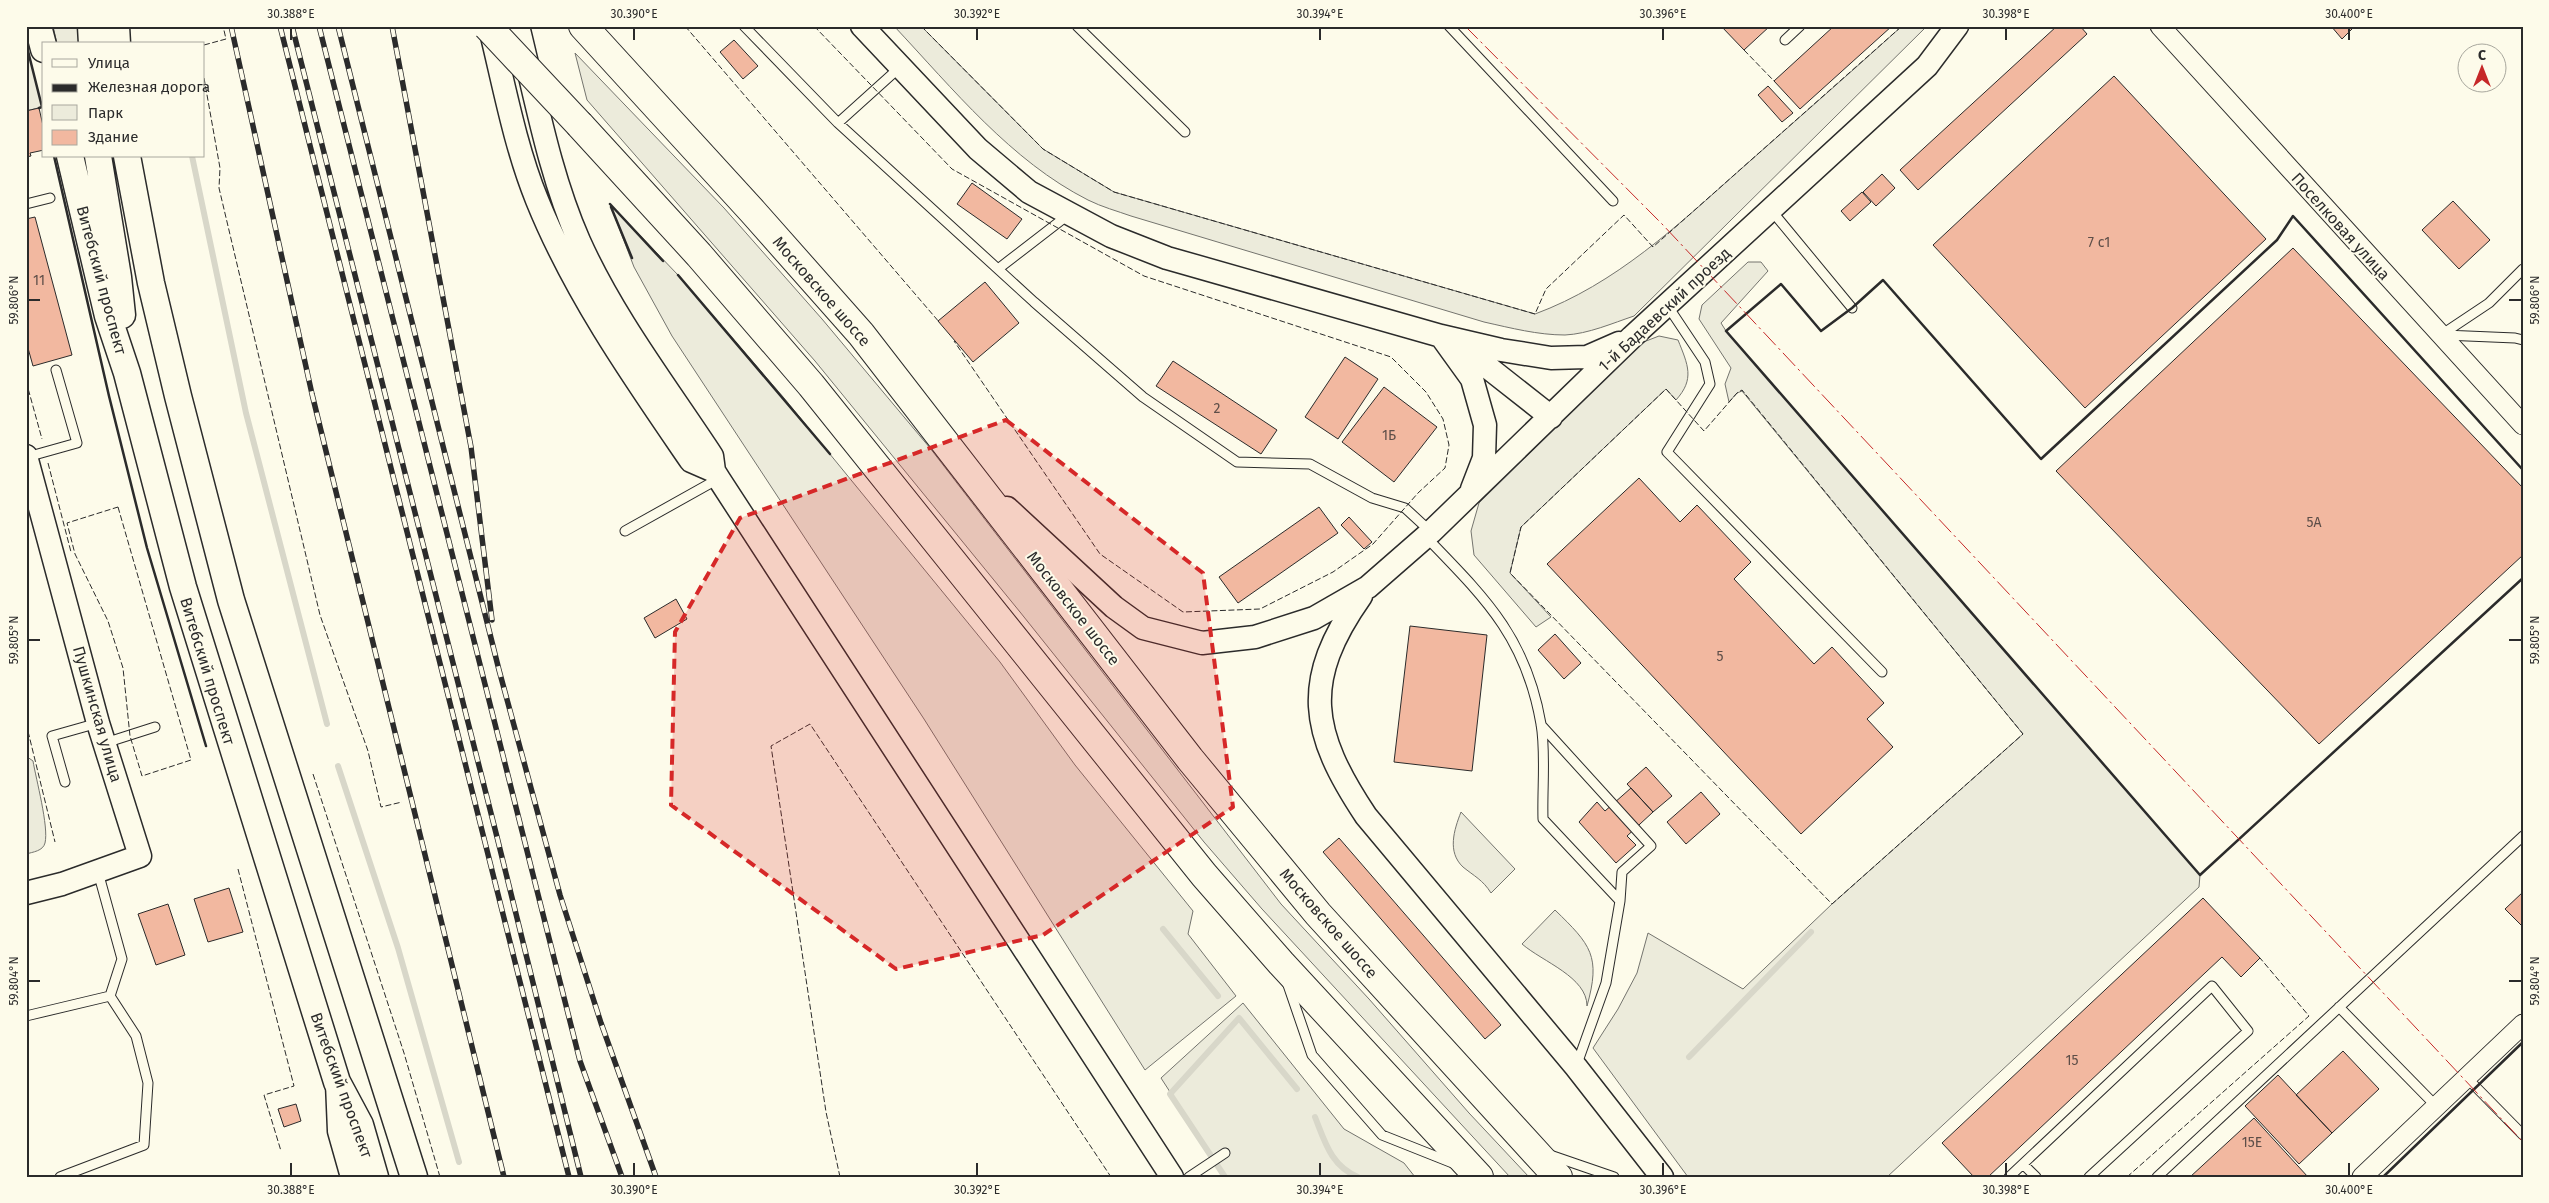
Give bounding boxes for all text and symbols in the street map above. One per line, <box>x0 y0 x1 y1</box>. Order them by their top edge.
text: 30.388°E <box>267 7 315 21</box>
text: 30.390°E <box>610 7 658 21</box>
text: 30.392°E <box>954 7 1000 21</box>
text: 30.394°E <box>1297 7 1343 21</box>
text: 30.396°E <box>1640 7 1686 21</box>
text: 30.398°E <box>1982 7 2030 21</box>
text: 30.400°E <box>2325 7 2373 21</box>
legend <box>42 42 205 158</box>
north arrow <box>2456 42 2506 92</box>
text: С <box>2478 47 2486 64</box>
text: Улица <box>88 54 130 72</box>
text: Железная дорога <box>88 78 210 96</box>
text: Парк <box>88 104 123 122</box>
text: Здание <box>88 128 138 146</box>
street label: Поселковая улица <box>2287 169 2394 284</box>
street label: Витебский проспект <box>73 204 131 357</box>
street label: Московское шоссе <box>769 232 875 350</box>
house number: 7 с1 <box>2088 234 2110 251</box>
street label: 1-й Бадаевский проезд <box>1595 243 1734 375</box>
house number: 11 <box>33 272 45 289</box>
text: 59.806°N <box>7 275 21 325</box>
text: 59.806°N <box>2528 275 2542 325</box>
house number: 2 <box>1214 400 1221 417</box>
house number: 1Б <box>1382 427 1396 444</box>
house number: 5А <box>2306 514 2322 531</box>
street label: Московское шоссе <box>1023 548 1124 669</box>
street label: Витебский проспект <box>176 595 239 748</box>
text: 59.805°N <box>7 616 21 664</box>
text: 59.805°N <box>2528 616 2542 664</box>
street label: Пушкинская улица <box>69 644 126 784</box>
house number: 5 <box>1716 648 1724 665</box>
street label: Московское шоссе <box>1276 864 1382 982</box>
text: 59.804°N <box>7 956 21 1006</box>
text: 59.804°N <box>2528 956 2542 1006</box>
street label: Витебский проспект <box>306 1010 377 1161</box>
house number: 15 <box>2065 1052 2079 1069</box>
house number: 15Е <box>2242 1134 2262 1151</box>
text: 30.388°E <box>267 1183 315 1197</box>
text: 30.390°E <box>610 1183 658 1197</box>
text: 30.392°E <box>954 1183 1000 1197</box>
text: 30.394°E <box>1297 1183 1343 1197</box>
text: 30.396°E <box>1640 1183 1686 1197</box>
text: 30.398°E <box>1982 1183 2030 1197</box>
text: 30.400°E <box>2325 1183 2373 1197</box>

